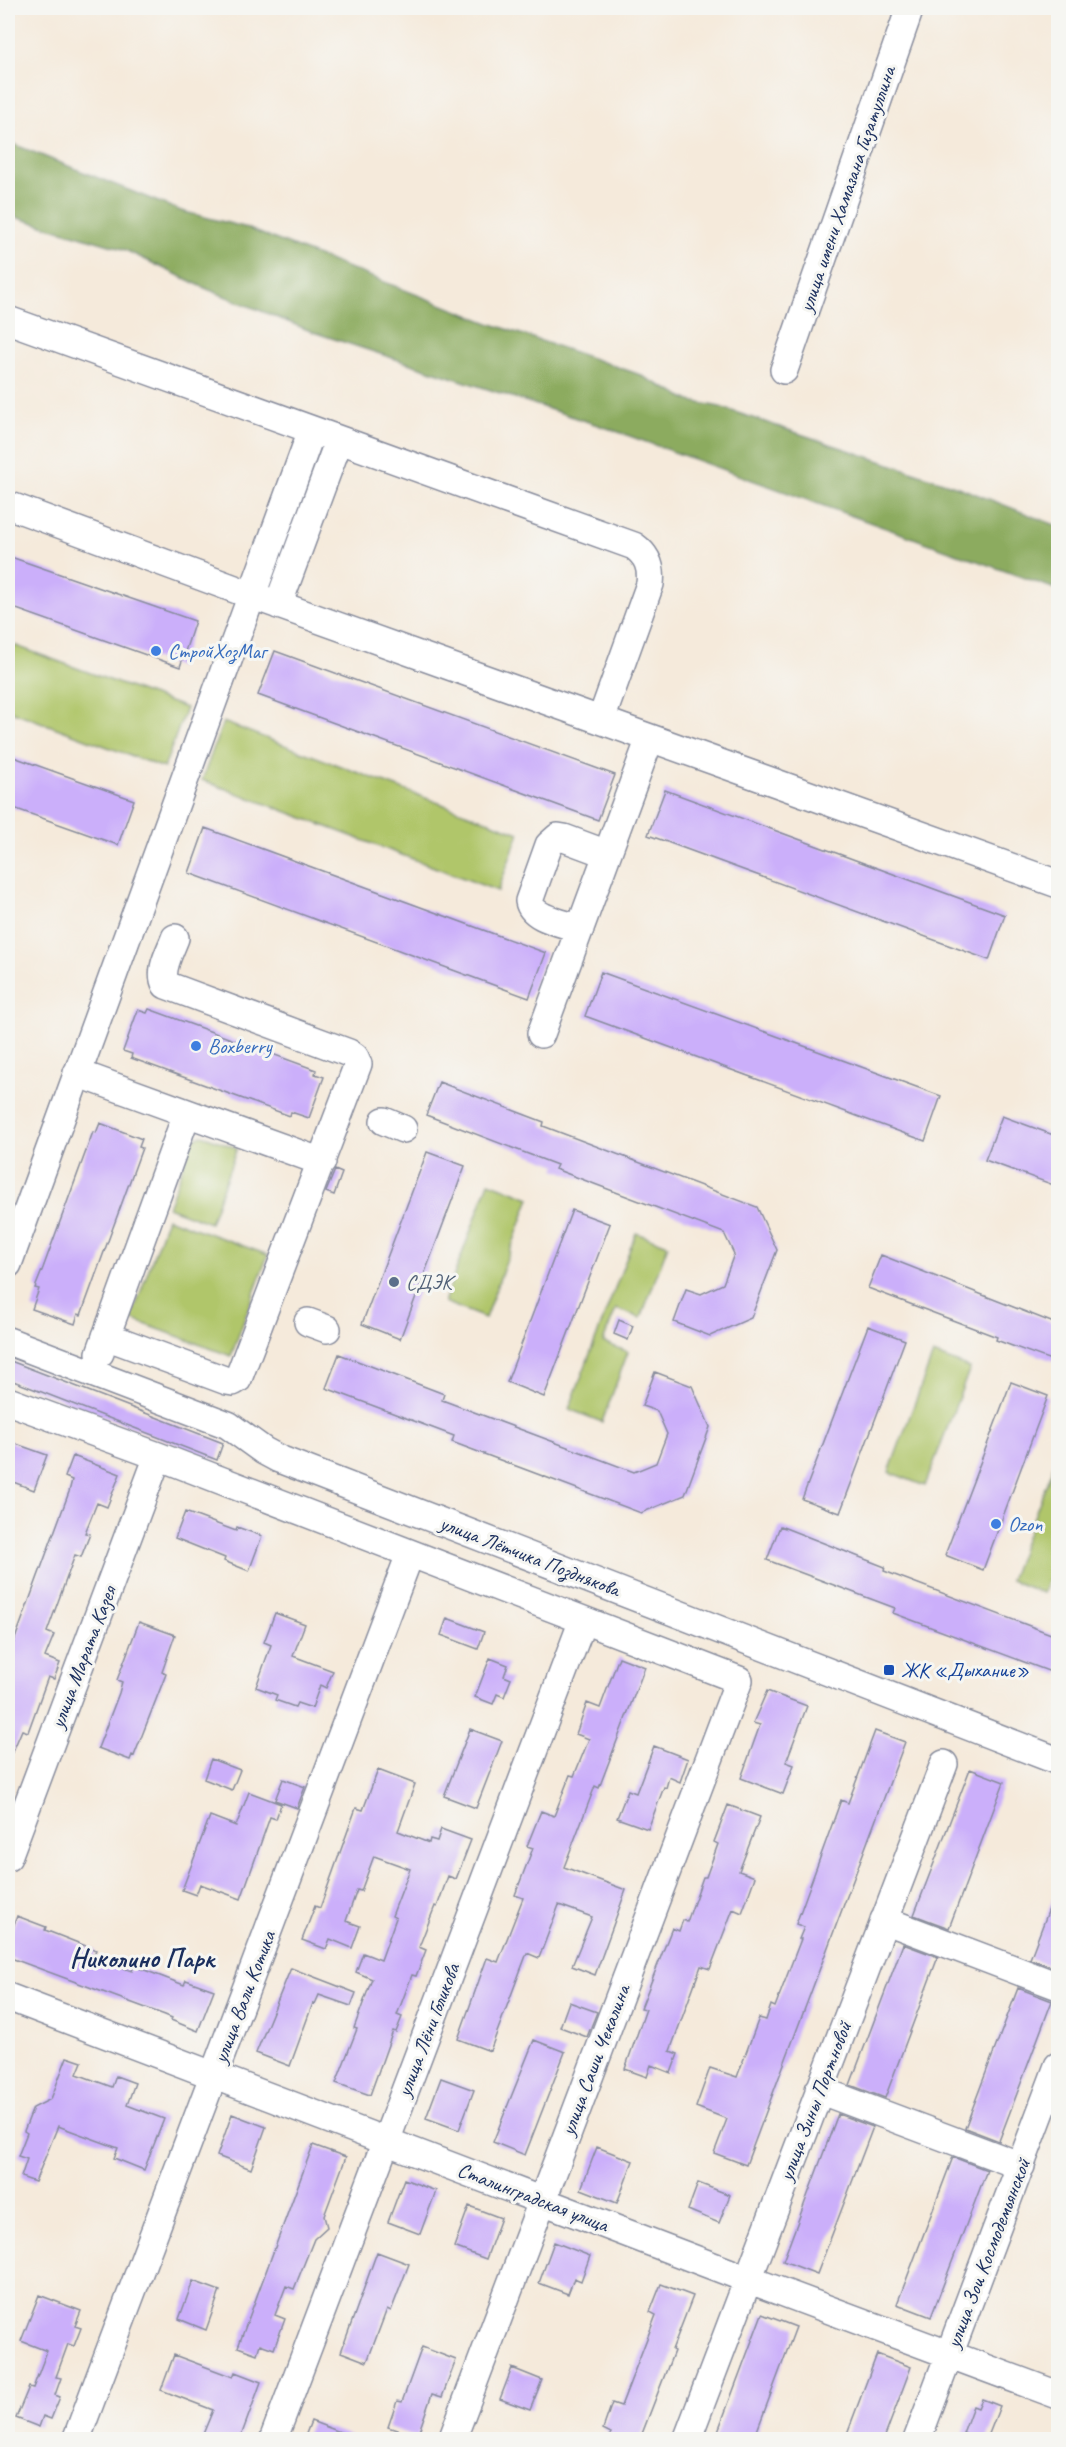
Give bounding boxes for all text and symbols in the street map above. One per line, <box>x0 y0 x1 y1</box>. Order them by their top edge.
street label: улица имени Хамазана Гизатуллина <box>792 61 902 317</box>
place label: СтройХозМаг <box>168 638 269 665</box>
marker: СтройХозМаг <box>149 644 163 658</box>
place label: Boxberry <box>208 1033 274 1059</box>
marker: Boxberry <box>189 1039 203 1053</box>
place label: СДЭК <box>406 1269 456 1295</box>
marker: СДЭК <box>387 1275 401 1289</box>
street label: улица Лётчика Позднякова <box>434 1509 626 1604</box>
place label: Ozon <box>1008 1511 1043 1537</box>
marker: Ozon <box>989 1517 1003 1531</box>
street label: улица Марата Казея <box>43 1581 123 1733</box>
place label: ЖК «Дыхание» <box>901 1657 1030 1683</box>
marker: ЖК «Дыхание» <box>882 1663 896 1677</box>
street label: улица Вали Котика <box>206 1926 282 2069</box>
district label: Николино Парк <box>70 1941 216 1975</box>
street label: улица Лёни Голикова <box>390 1958 466 2102</box>
street label: улица Саши Чекалина <box>554 1979 636 2141</box>
street label: улица Зины Портновой <box>772 2017 858 2186</box>
street label: улица Зои Космодемьянской <box>939 2154 1037 2353</box>
street label: Сталинградская улица <box>454 2156 614 2238</box>

